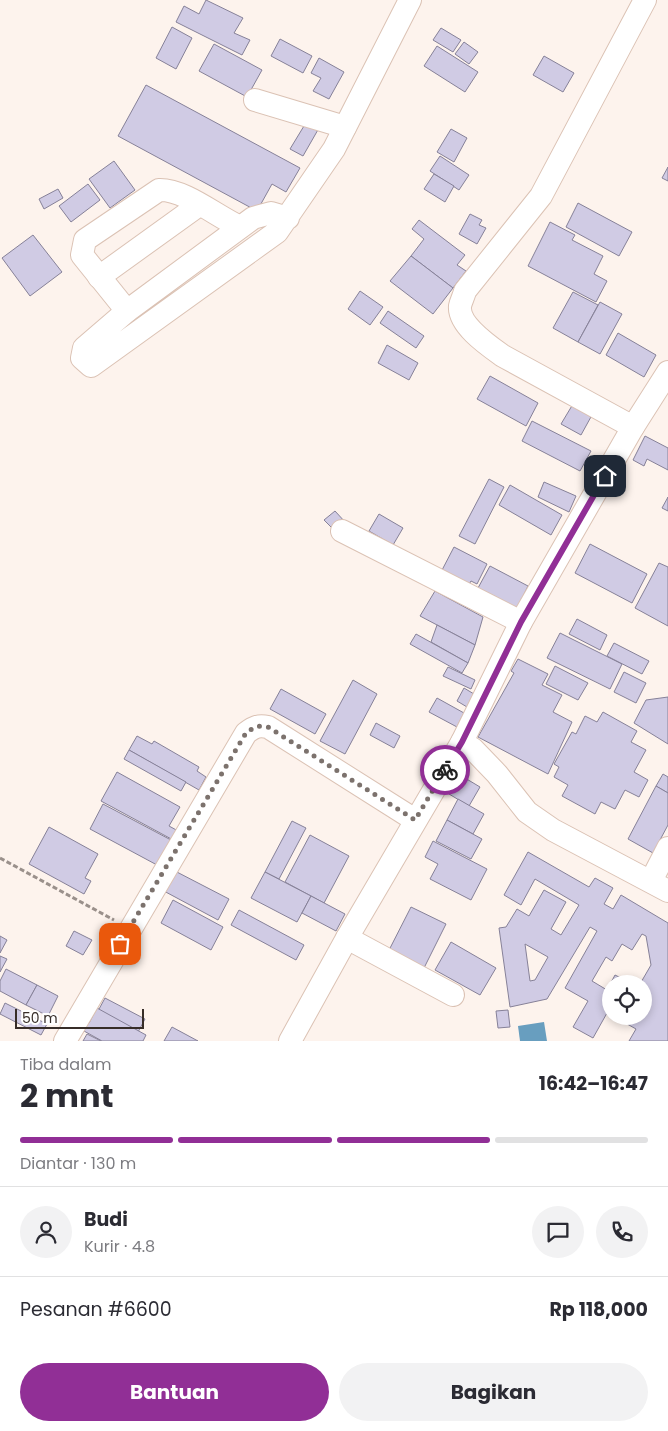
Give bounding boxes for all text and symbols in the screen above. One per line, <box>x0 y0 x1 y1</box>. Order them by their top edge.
pin <box>584 455 626 497</box>
icon: home <box>591 462 619 490</box>
courier <box>420 745 470 795</box>
icon: bike <box>431 756 459 784</box>
pin <box>99 923 141 965</box>
icon: bag <box>106 930 134 958</box>
map controls <box>602 975 652 1025</box>
button: locate <box>602 975 652 1025</box>
scale bar <box>15 1006 144 1029</box>
text: 50 m <box>22 1008 58 1028</box>
text: Tiba dalam <box>20 1053 111 1076</box>
text: 16:42–16:47 <box>539 1070 648 1097</box>
text: 2 mnt <box>20 1073 114 1118</box>
text: Diantar · 130 m <box>20 1152 136 1175</box>
button: person <box>20 1206 72 1258</box>
text: Budi <box>84 1206 128 1233</box>
button: chat <box>532 1206 584 1258</box>
button: phone <box>596 1206 648 1258</box>
text: Kurir · 4.8 <box>84 1235 155 1258</box>
text: Pesanan #6600 <box>20 1296 172 1323</box>
text: Rp 118,000 <box>549 1296 648 1323</box>
button: Bantuan <box>20 1363 329 1421</box>
button: Bagikan <box>339 1363 648 1421</box>

